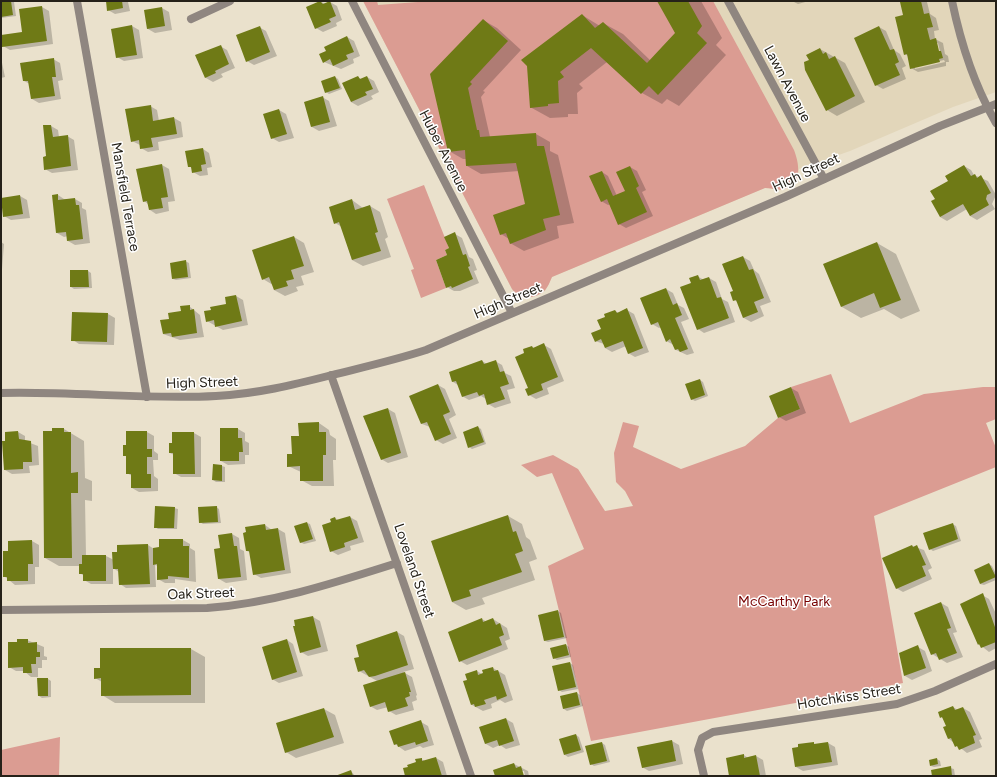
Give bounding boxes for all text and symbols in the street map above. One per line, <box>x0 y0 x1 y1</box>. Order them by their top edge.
street label: Lawn Avenue <box>760 43 814 125</box>
street label: Huber Avenue <box>415 107 471 195</box>
street label: Mansfield Terrace <box>107 141 143 253</box>
street label: High Street <box>770 150 842 196</box>
street label: High Street <box>471 279 545 323</box>
street label: High Street <box>166 373 238 393</box>
street label: Loveland Street <box>390 522 438 620</box>
street label: Oak Street <box>167 584 235 604</box>
park label: McCarthy Park <box>738 594 830 610</box>
street label: Hotchkiss Street <box>796 680 902 714</box>

